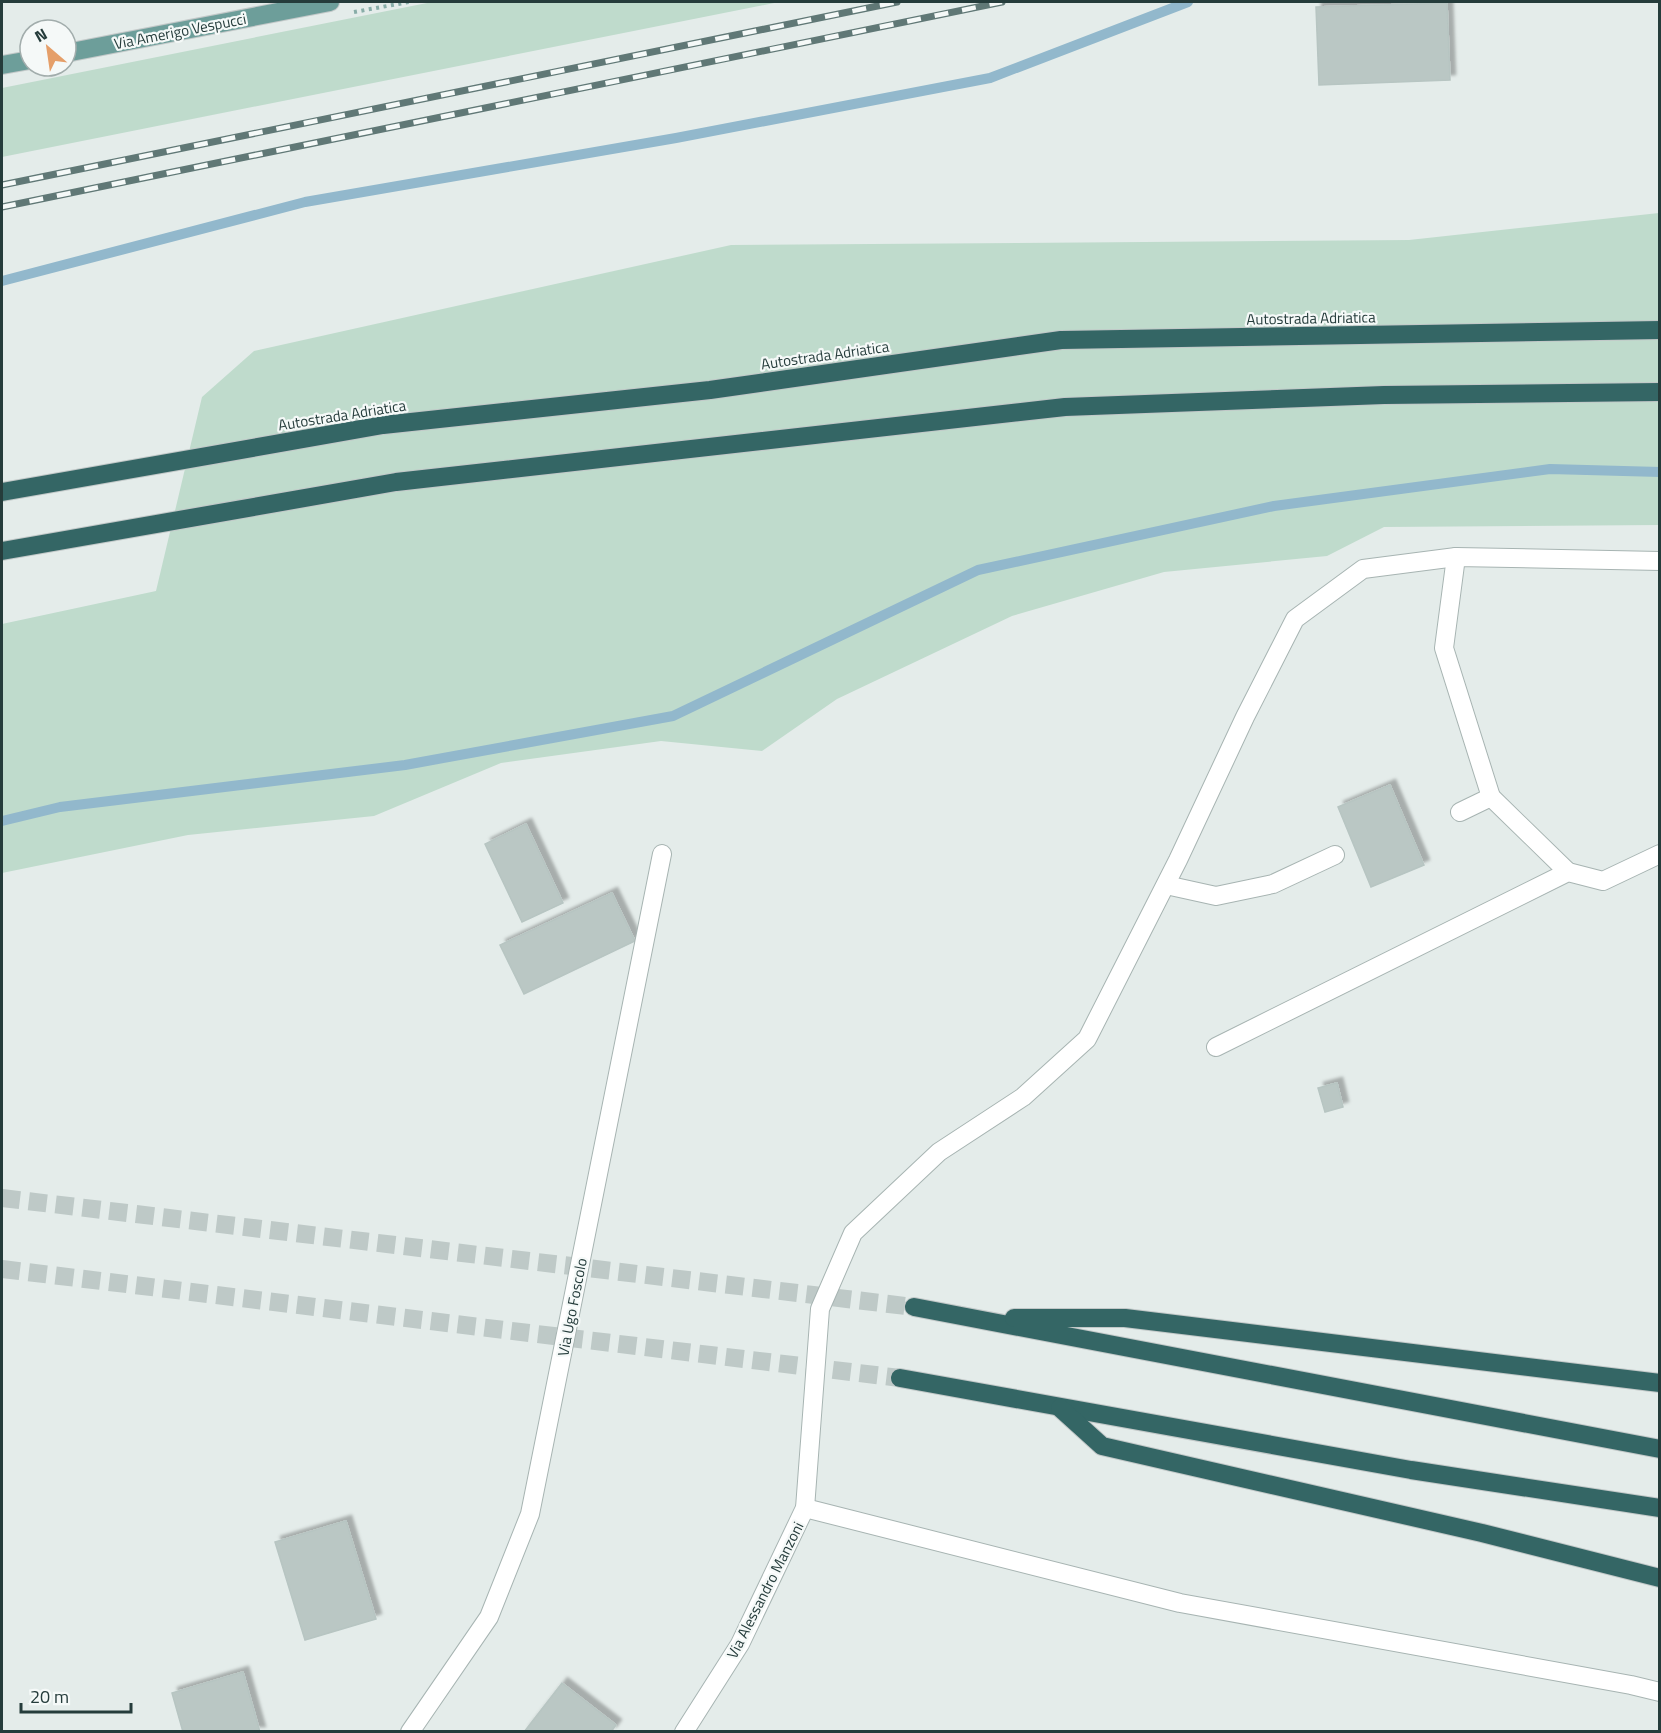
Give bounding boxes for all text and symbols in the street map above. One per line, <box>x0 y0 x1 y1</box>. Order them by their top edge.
street label: Via Amerigo Vespucci <box>112 7 248 55</box>
north arrow <box>18 18 78 78</box>
text: N <box>30 22 51 48</box>
street label: Autostrada Adriatica <box>1246 305 1376 331</box>
street label: Autostrada Adriatica <box>759 335 891 375</box>
street label: Autostrada Adriatica <box>276 393 408 436</box>
street label: Via Ugo Foscolo <box>551 1256 593 1358</box>
street label: Via Alessandro Manzoni <box>721 1518 809 1662</box>
scale bar <box>21 1676 130 1714</box>
text: 20 m <box>30 1683 69 1710</box>

